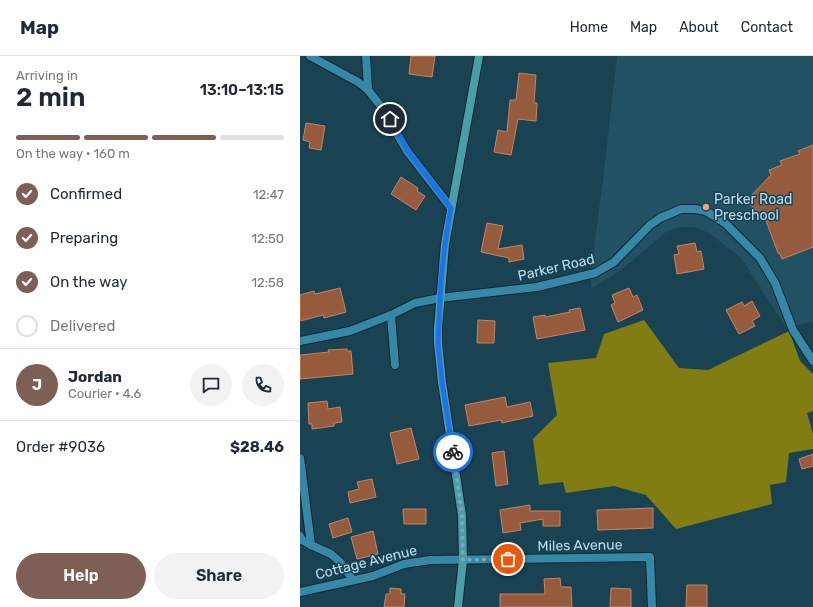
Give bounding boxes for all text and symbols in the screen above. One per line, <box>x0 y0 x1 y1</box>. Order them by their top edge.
text: Map <box>20 16 59 39</box>
text: Home <box>570 19 608 36</box>
text: Map <box>630 19 657 36</box>
text: About <box>679 19 719 36</box>
text: Contact <box>741 19 793 36</box>
text: Arriving in <box>16 68 78 83</box>
text: 13:10–13:15 <box>200 81 284 99</box>
text: 2 min <box>16 82 85 113</box>
pin <box>373 102 407 136</box>
icon: home <box>379 108 401 130</box>
text: On the way · 160 m <box>16 146 130 161</box>
icon: check <box>16 183 38 205</box>
text: Confirmed <box>50 185 122 203</box>
text: 12:47 <box>253 187 284 202</box>
place label: Parker Road Preschool <box>714 191 792 224</box>
marker: Parker Road Preschool <box>701 202 711 212</box>
icon: check <box>16 227 38 249</box>
text: Preparing <box>50 229 118 247</box>
text: 12:50 <box>251 231 284 246</box>
street label: Parker Road <box>516 250 596 285</box>
icon: check <box>16 271 38 293</box>
text: On the way <box>50 273 128 291</box>
text: 12:58 <box>251 275 284 290</box>
text: Delivered <box>50 317 115 335</box>
button: chat <box>190 364 232 406</box>
button: phone <box>242 364 284 406</box>
text: Jordan <box>68 368 122 386</box>
text: J <box>32 376 42 394</box>
text: Courier · 4.6 <box>68 386 141 401</box>
courier <box>433 432 473 472</box>
text: Order #9036 <box>16 438 105 456</box>
text: $28.46 <box>230 438 284 456</box>
icon: bike <box>442 441 464 463</box>
street label: Miles Avenue <box>537 536 623 555</box>
street label: Cottage Avenue <box>313 542 419 583</box>
pin <box>491 542 525 576</box>
icon: bag <box>497 548 519 570</box>
button: Help <box>16 553 146 599</box>
button: Share <box>154 553 284 599</box>

